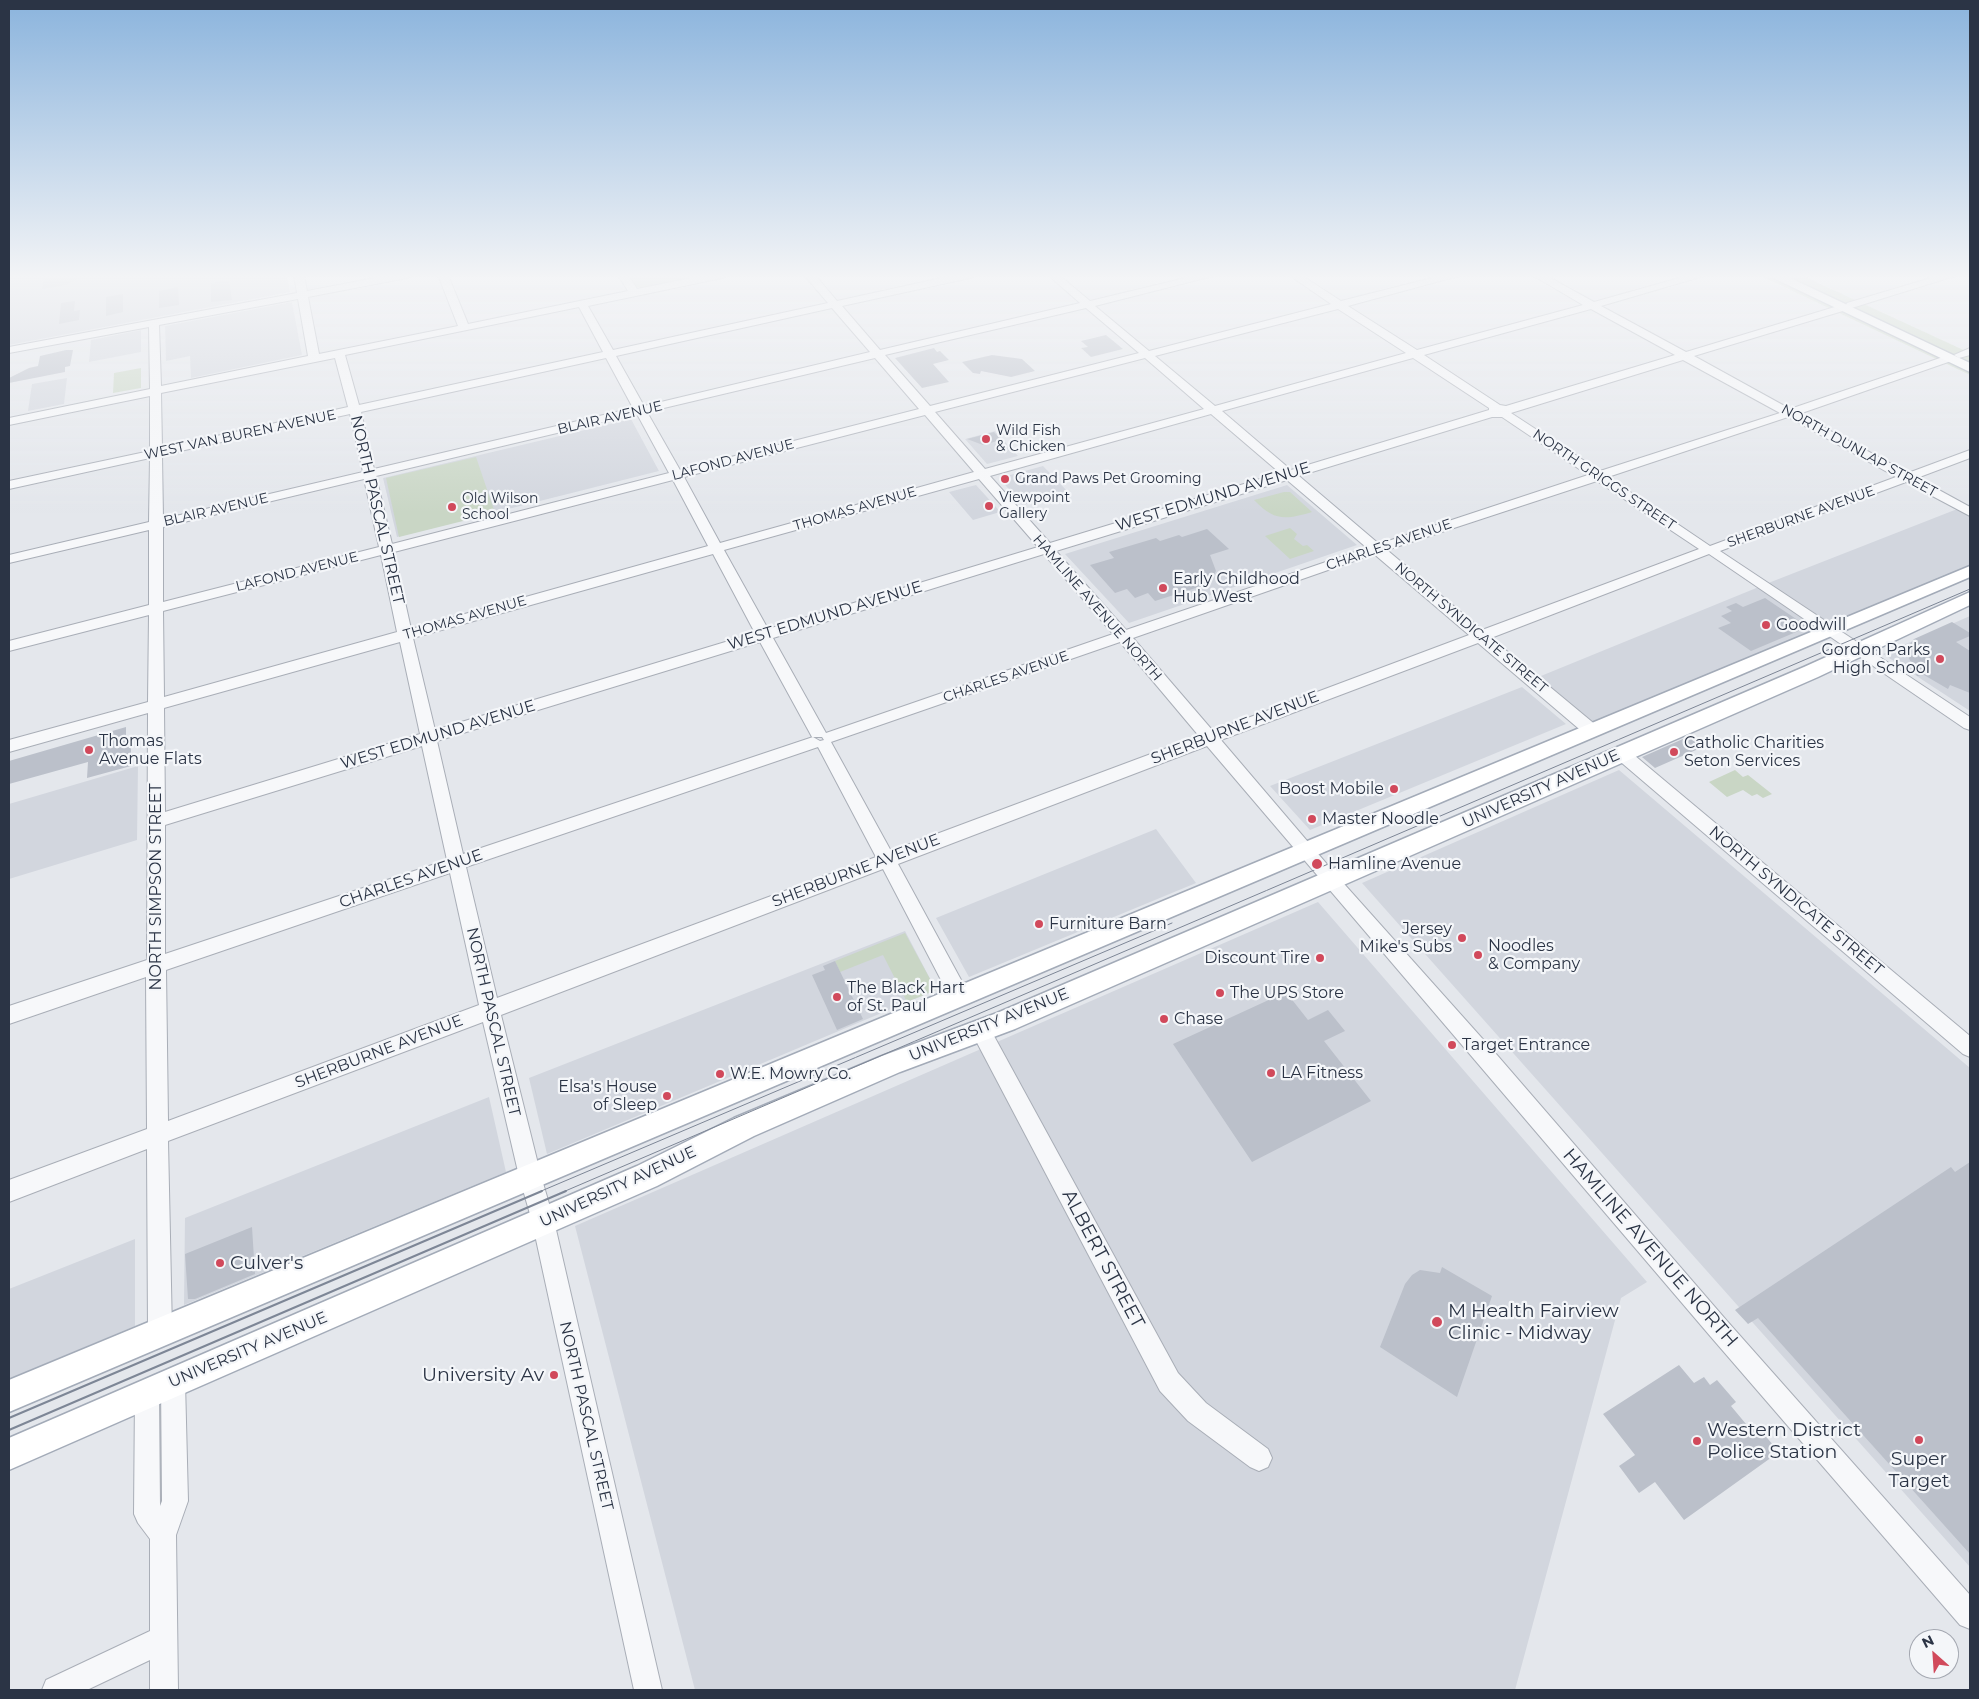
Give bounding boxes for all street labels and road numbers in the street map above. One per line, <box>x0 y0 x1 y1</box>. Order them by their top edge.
street label: BLAIR AVENUE <box>556 398 664 438</box>
street label: NORTH DUNLAP STREET <box>1778 401 1940 501</box>
street label: WEST VAN BUREN AVENUE <box>143 406 337 464</box>
street label: NORTH PASCAL STREET <box>346 414 408 606</box>
street label: NORTH GRIGGS STREET <box>1529 426 1679 534</box>
street label: LAFOND AVENUE <box>670 436 796 484</box>
street label: WEST EDMUND AVENUE <box>1113 458 1313 536</box>
street label: SHERBURNE AVENUE <box>1725 482 1877 552</box>
street label: THOMAS AVENUE <box>792 483 918 535</box>
street label: BLAIR AVENUE <box>162 490 270 530</box>
street label: CHARLES AVENUE <box>1324 516 1454 574</box>
street label: HAMLINE AVENUE NORTH <box>1029 531 1165 685</box>
street label: LAFOND AVENUE <box>234 549 360 595</box>
street label: NORTH SYNDICATE STREET <box>1391 559 1551 697</box>
street label: WEST EDMUND AVENUE <box>725 577 925 655</box>
street label: THOMAS AVENUE <box>402 592 528 644</box>
street label: CHARLES AVENUE <box>941 648 1071 706</box>
street label: SHERBURNE AVENUE <box>1148 687 1322 769</box>
street label: WEST EDMUND AVENUE <box>338 696 538 774</box>
street label: UNIVERSITY AVENUE <box>1459 746 1623 832</box>
street label: NORTH SIMPSON STREET <box>146 783 166 991</box>
street label: NORTH SYNDICATE STREET <box>1705 822 1887 980</box>
street label: SHERBURNE AVENUE <box>769 830 943 912</box>
street label: CHARLES AVENUE <box>337 845 485 913</box>
street label: NORTH PASCAL STREET <box>462 926 524 1118</box>
street label: UNIVERSITY AVENUE <box>906 984 1072 1066</box>
street label: SHERBURNE AVENUE <box>292 1011 466 1093</box>
street label: UNIVERSITY AVENUE <box>537 1142 699 1232</box>
street label: HAMLINE AVENUE NORTH <box>1558 1144 1742 1352</box>
street label: ALBERT STREET <box>1057 1186 1149 1332</box>
street label: UNIVERSITY AVENUE <box>166 1308 330 1392</box>
street label: NORTH PASCAL STREET <box>555 1320 617 1512</box>

